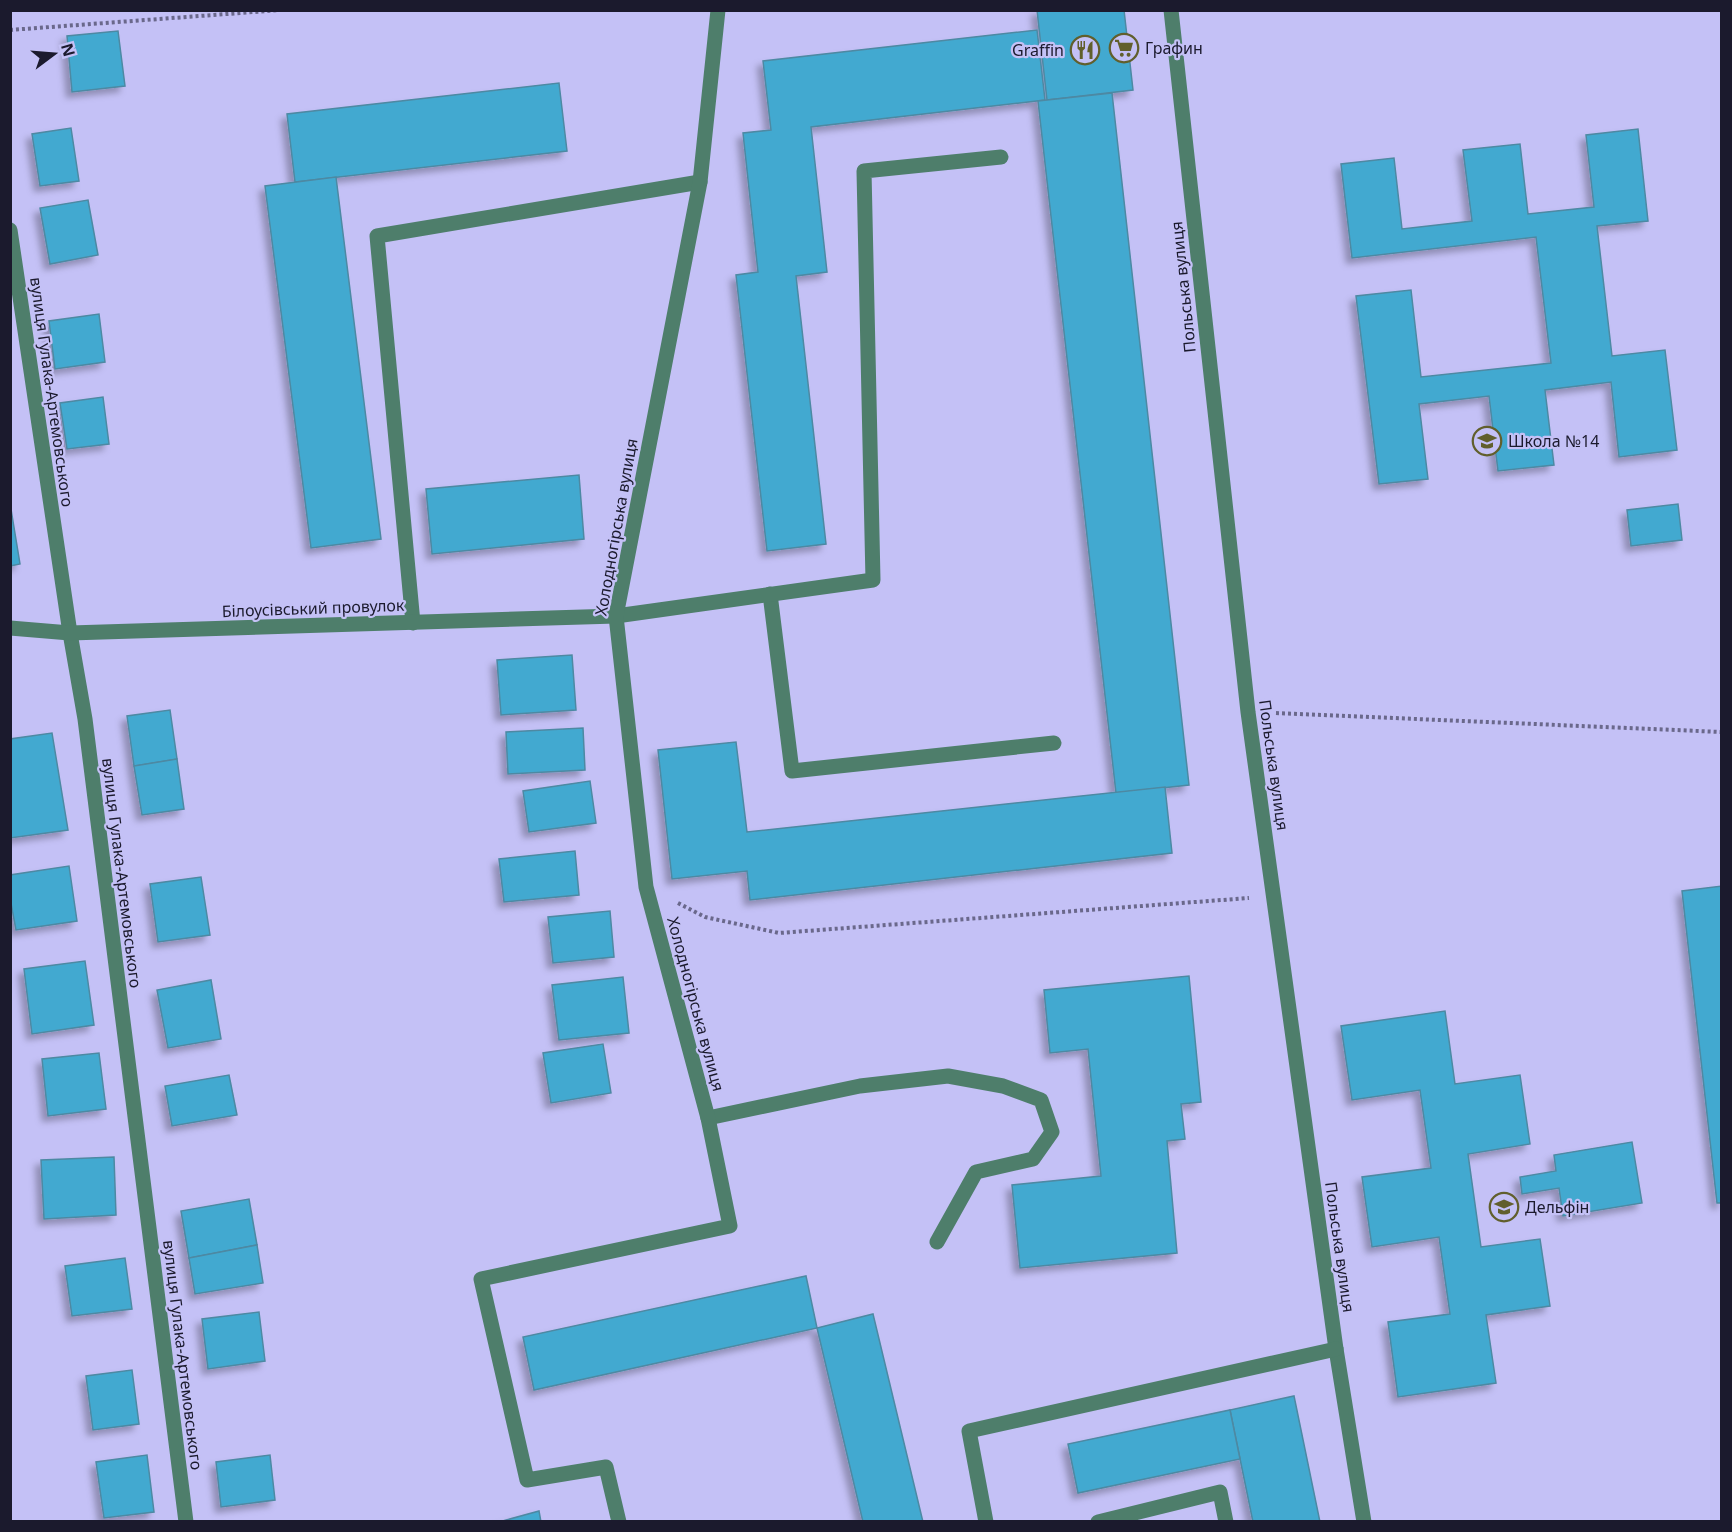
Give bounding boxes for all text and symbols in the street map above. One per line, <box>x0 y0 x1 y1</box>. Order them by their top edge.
north arrow <box>24 24 84 84</box>
supermarket icon: Графин <box>1108 32 1140 64</box>
restaurant icon: Graffin <box>1069 34 1101 66</box>
place label: Графин <box>1145 37 1203 59</box>
place label: Graffin <box>1012 39 1064 61</box>
text: N <box>56 41 81 59</box>
street label: Польська вулиця <box>1165 220 1201 354</box>
street label: вулиця Гулака-Артемовського <box>25 276 79 508</box>
school or university icon: Школа №14 <box>1471 425 1503 457</box>
place label: Школа №14 <box>1508 430 1599 452</box>
street label: Холодногірська вулиця <box>590 437 642 617</box>
street label: Білоусівський провулок <box>221 594 405 622</box>
street label: Польська вулиця <box>1254 698 1294 832</box>
street label: вулиця Гулака-Артемовського <box>97 757 147 989</box>
street label: Холодногірська вулиця <box>662 914 730 1094</box>
street label: Польська вулиця <box>1320 1180 1360 1314</box>
school or university icon: Дельфін <box>1488 1191 1520 1223</box>
place label: Дельфін <box>1525 1196 1589 1218</box>
street label: вулиця Гулака-Артемовського <box>158 1239 208 1471</box>

